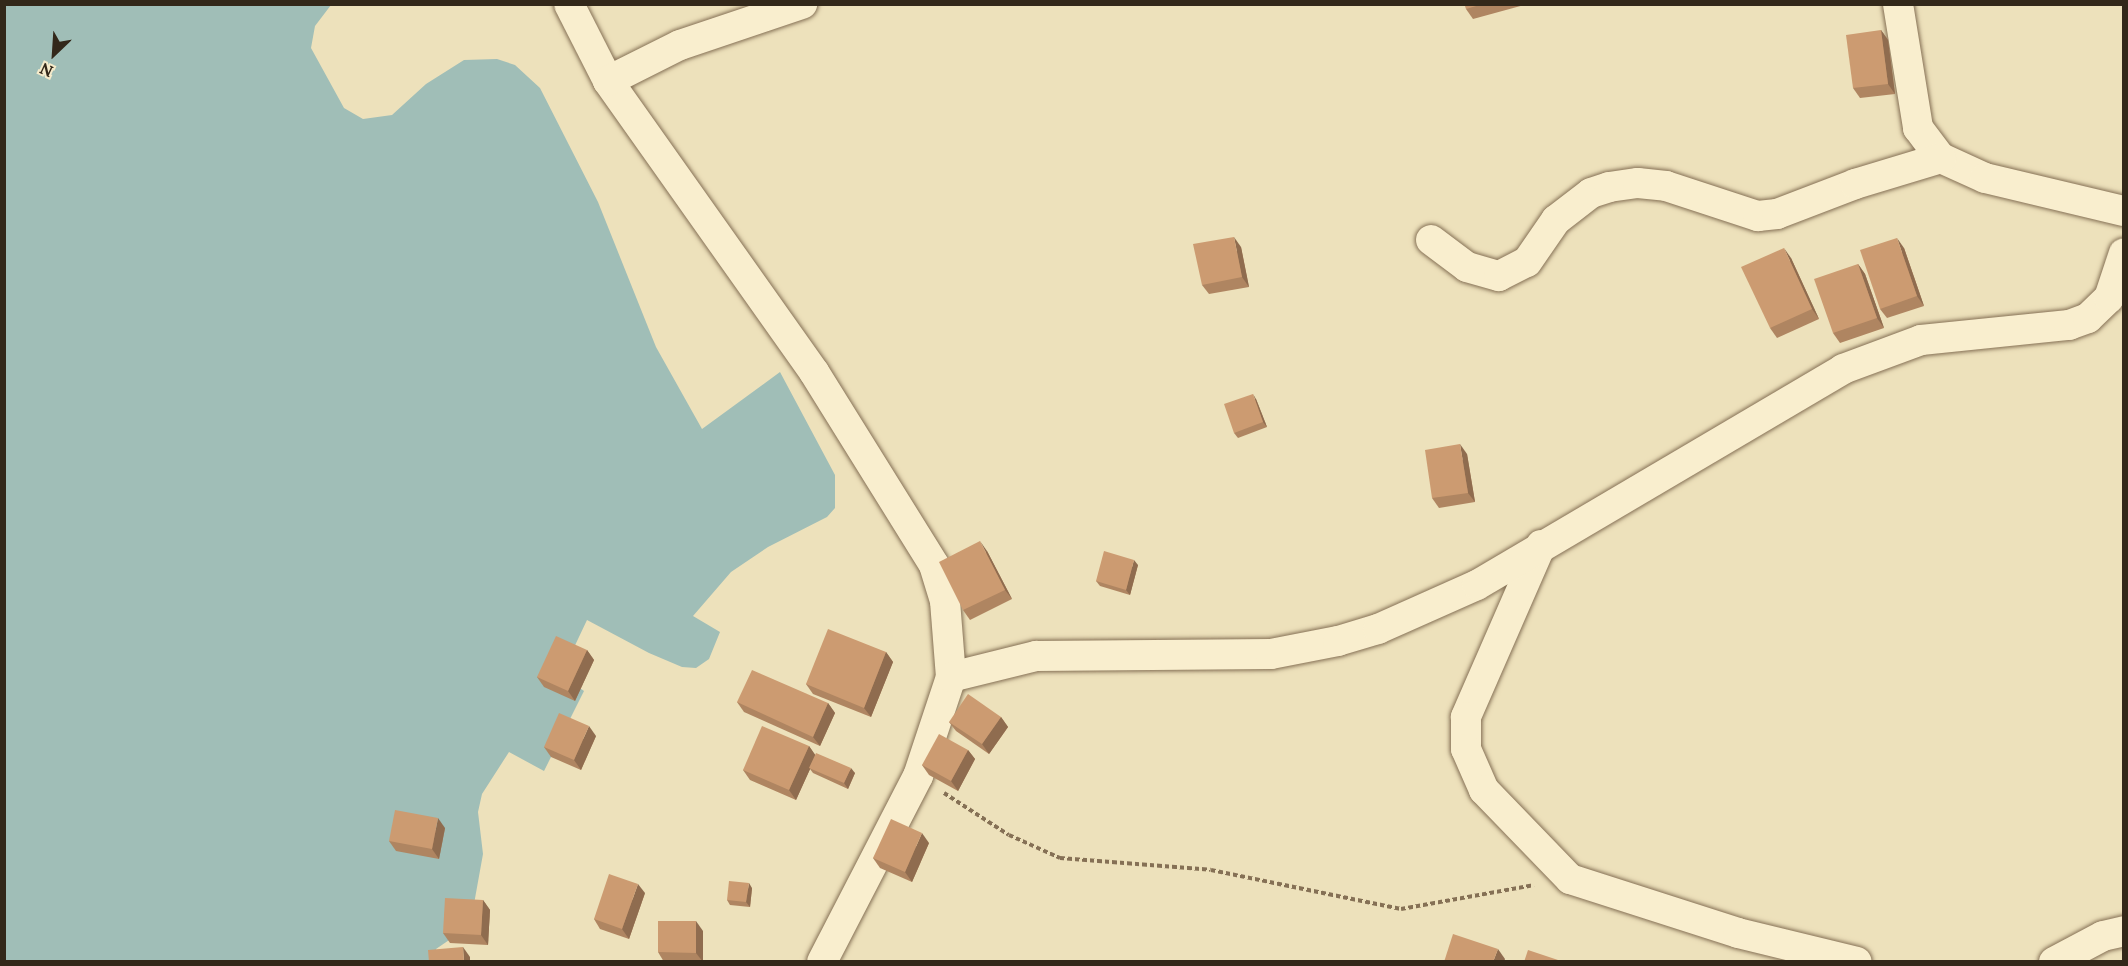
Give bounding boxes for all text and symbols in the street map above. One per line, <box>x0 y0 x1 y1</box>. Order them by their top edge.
north arrow <box>24 24 84 84</box>
text: N <box>37 59 56 82</box>

